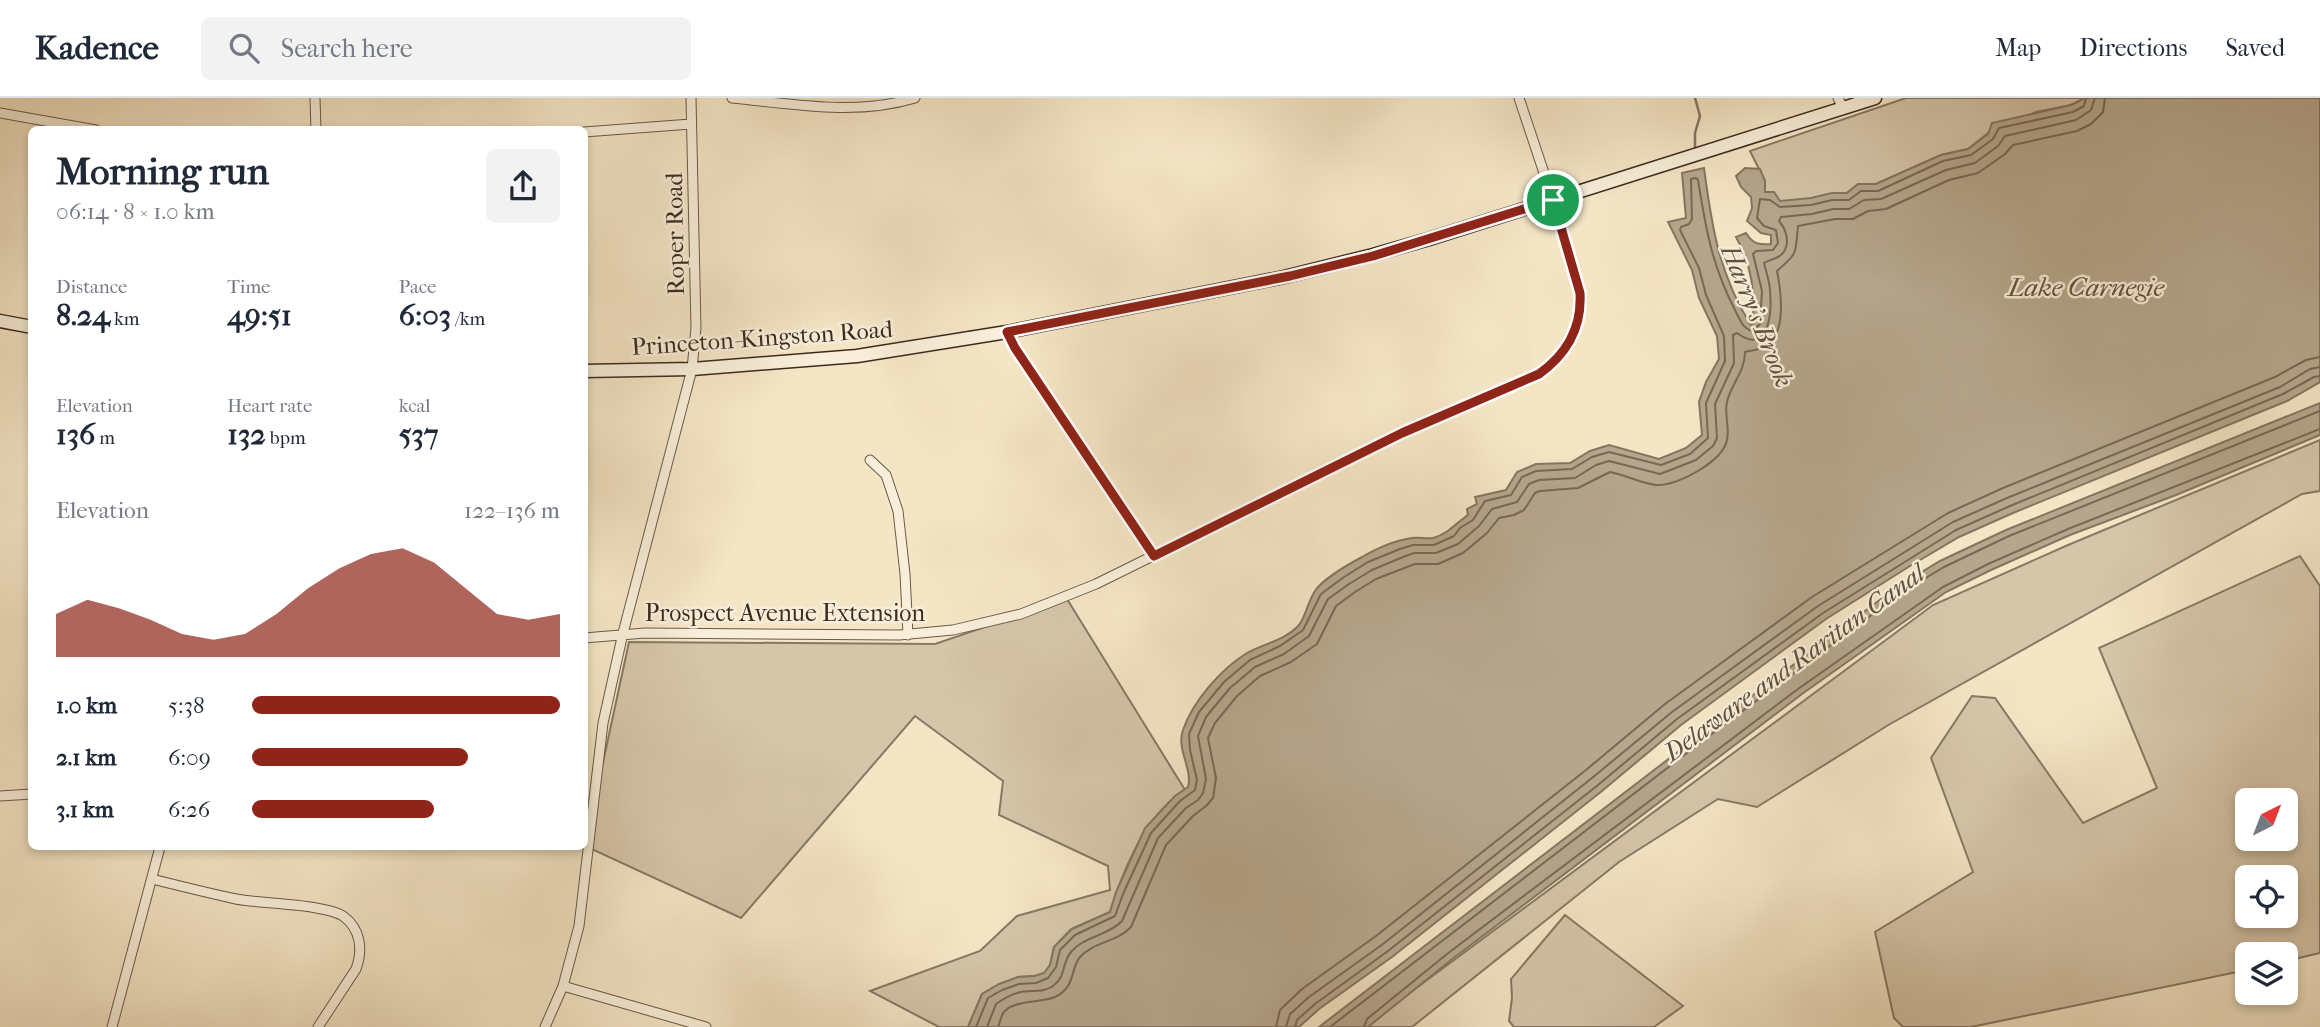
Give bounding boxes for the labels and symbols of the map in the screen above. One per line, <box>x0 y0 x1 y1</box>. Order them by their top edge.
pin <box>1523 170 1583 230</box>
street label: Roper Road <box>660 171 690 296</box>
water label: Harry's Brook <box>1714 239 1800 392</box>
water label: Lake Carnegie <box>2006 272 2165 303</box>
street label: Princeton-Kingston Road <box>630 315 895 361</box>
water label: Delaware and Raritan Canal <box>1656 556 1933 769</box>
street label: Prospect Avenue Extension <box>645 599 925 627</box>
north arrow <box>2235 788 2298 850</box>

